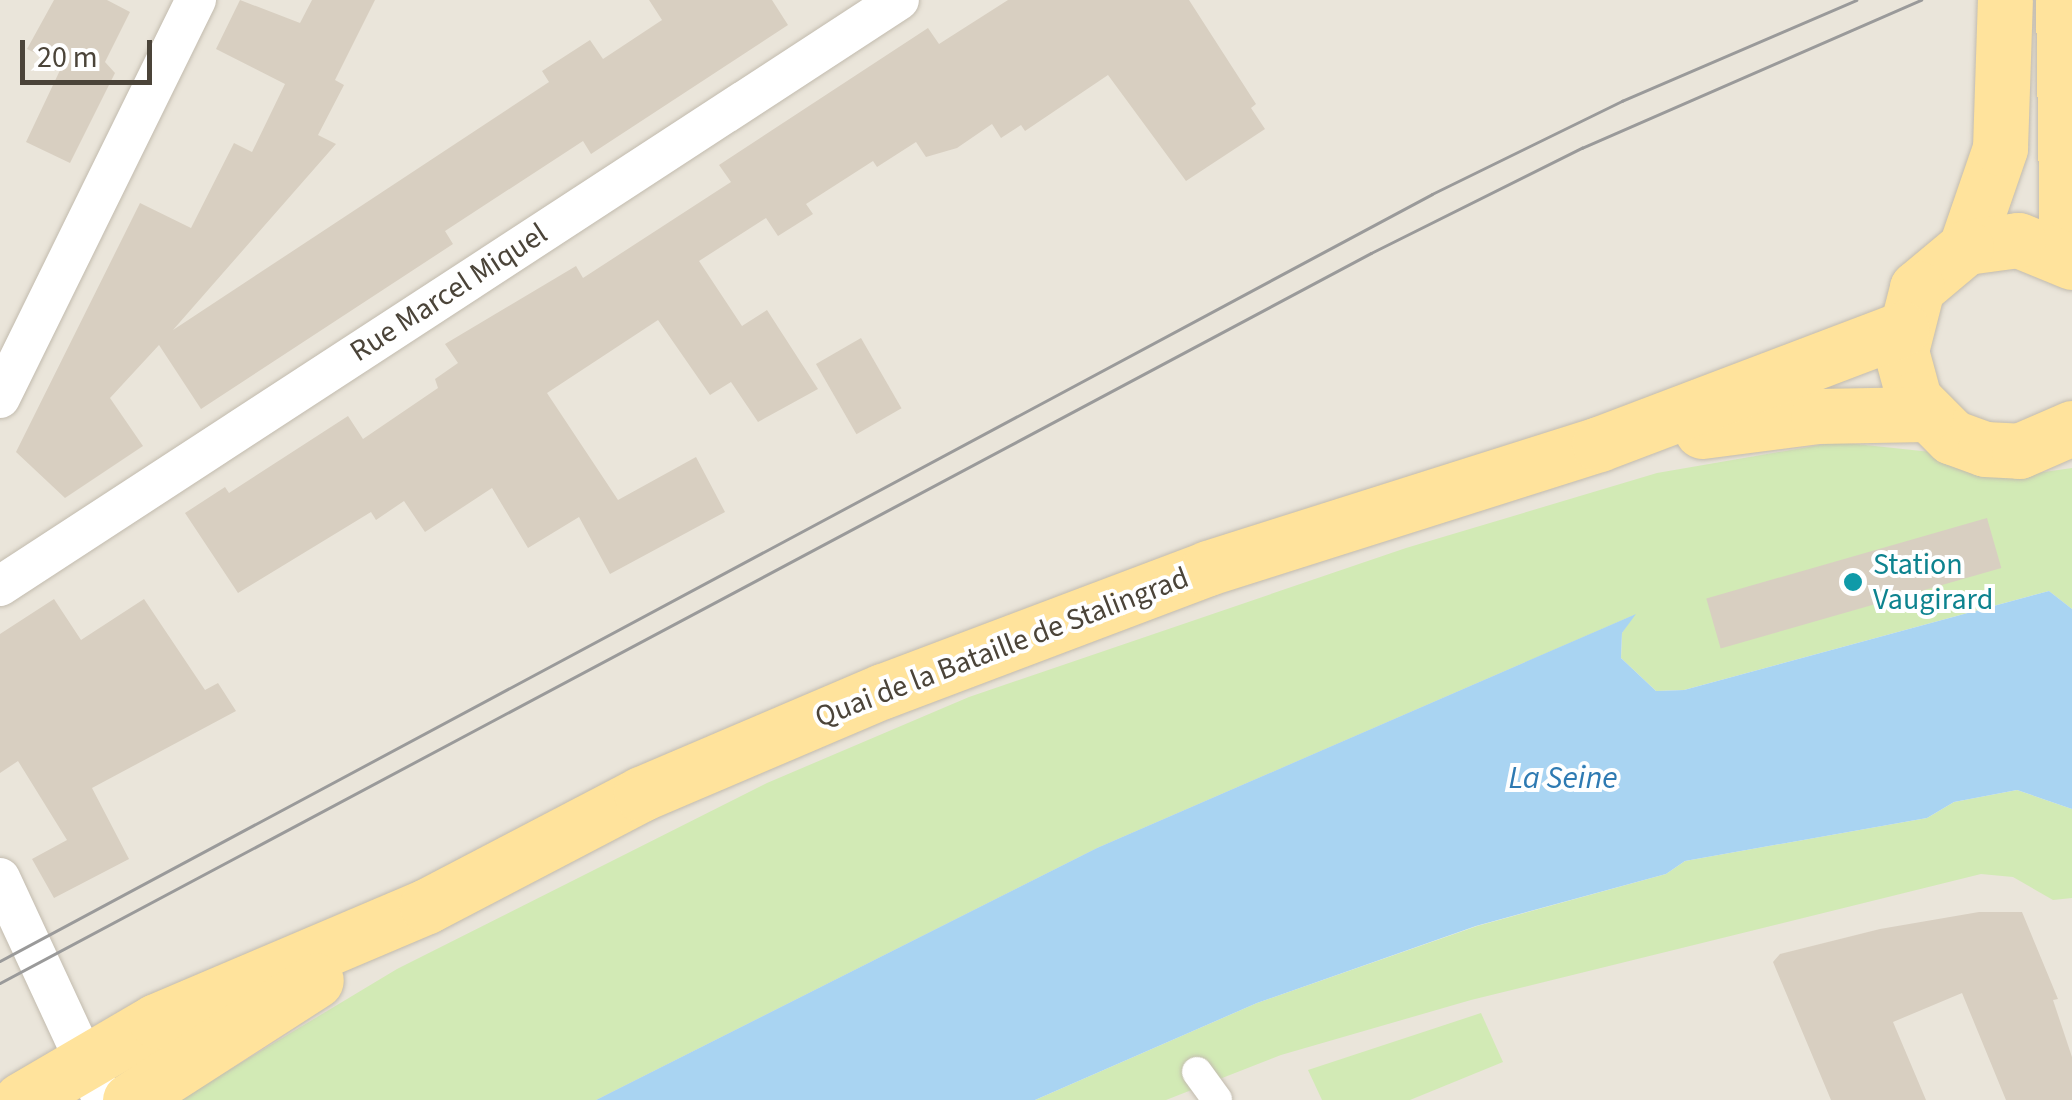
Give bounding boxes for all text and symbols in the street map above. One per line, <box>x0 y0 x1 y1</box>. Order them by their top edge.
scale bar <box>25 20 158 82</box>
text: 20 m <box>37 36 98 79</box>
street label: Rue Marcel Miquel <box>344 216 554 370</box>
place label: Station Vaugirard <box>1873 547 1993 618</box>
street label: Quai de la Bataille de Stalingrad <box>810 560 1194 736</box>
marker: Station Vaugirard <box>1842 571 1864 593</box>
water label: La Seine <box>1508 759 1618 797</box>

